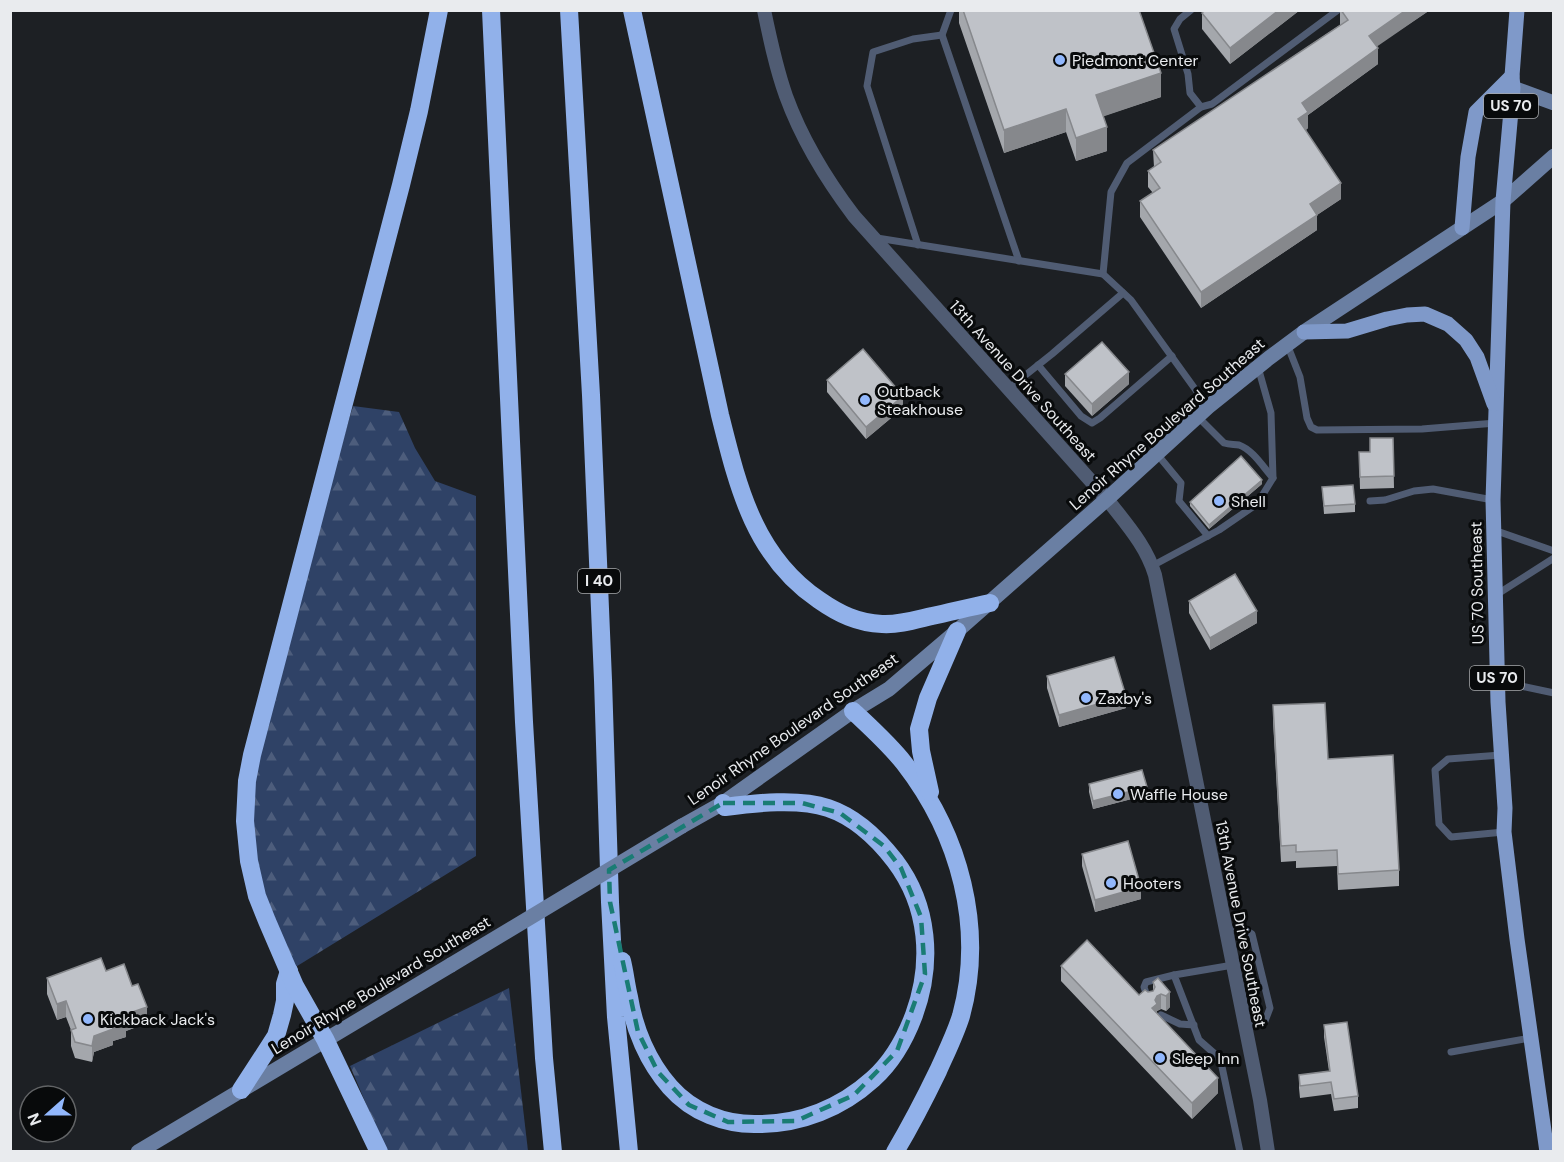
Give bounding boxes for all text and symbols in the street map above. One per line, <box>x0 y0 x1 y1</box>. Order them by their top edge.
place label: Piedmont Center <box>1072 50 1199 71</box>
marker: Piedmont Center <box>1053 53 1067 67</box>
road number: US 70 <box>1484 94 1538 118</box>
street label: 13th Avenue Drive Southeast <box>945 296 1101 466</box>
street label: Lenoir Rhyne Boulevard Southeast <box>1065 333 1269 515</box>
place label: Outback Steakhouse <box>877 381 963 420</box>
marker: Outback Steakhouse <box>858 393 872 407</box>
place label: Shell <box>1231 491 1266 512</box>
marker: Shell <box>1212 494 1226 508</box>
street label: US 70 Southeast <box>1465 521 1489 645</box>
road number: I 40 <box>578 569 620 593</box>
street label: Lenoir Rhyne Boulevard Southeast <box>684 648 902 810</box>
road number: US 70 <box>1470 666 1524 690</box>
place label: Zaxby's <box>1098 688 1152 709</box>
marker: Zaxby's <box>1079 691 1093 705</box>
place label: Waffle House <box>1130 784 1228 805</box>
marker: Waffle House <box>1111 787 1125 801</box>
street label: 13th Avenue Drive Southeast <box>1211 819 1271 1029</box>
place label: Hooters <box>1123 873 1182 894</box>
marker: Hooters <box>1104 876 1118 890</box>
street label: Lenoir Rhyne Boulevard Southeast <box>268 911 494 1059</box>
place label: Kickback Jack's <box>100 1009 215 1030</box>
marker: Kickback Jack's <box>81 1012 95 1026</box>
place label: Sleep Inn <box>1172 1048 1239 1069</box>
marker: Sleep Inn <box>1153 1051 1167 1065</box>
north arrow <box>18 1084 78 1144</box>
text: N <box>23 1110 46 1128</box>

